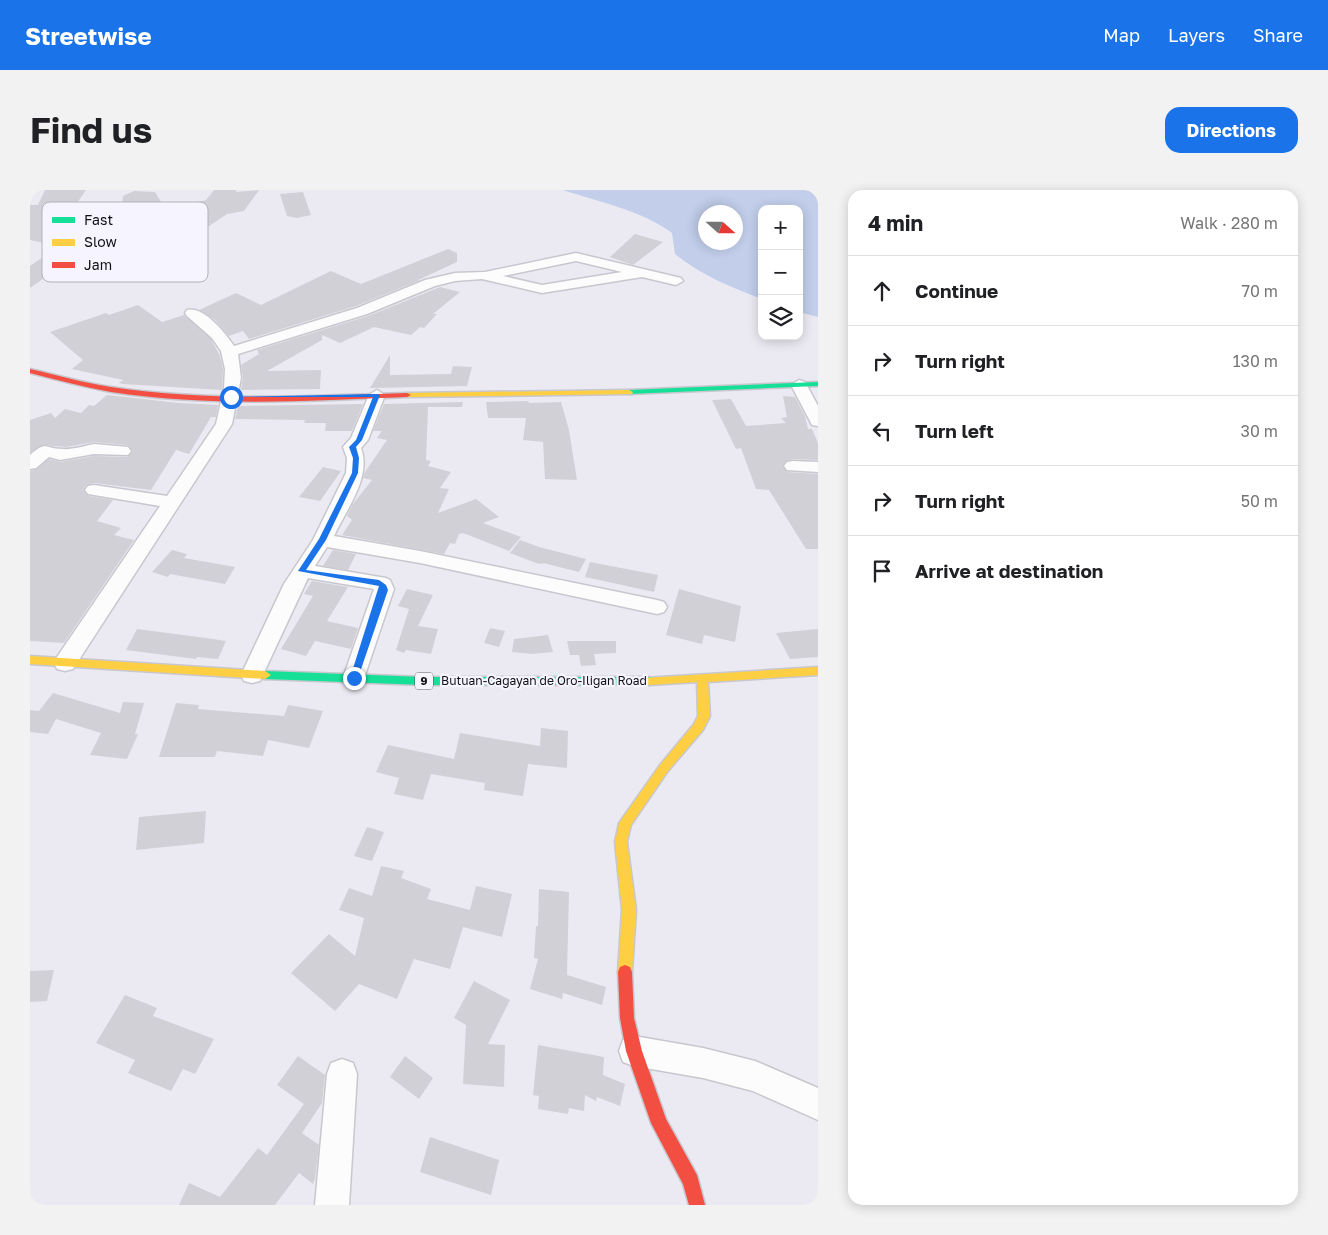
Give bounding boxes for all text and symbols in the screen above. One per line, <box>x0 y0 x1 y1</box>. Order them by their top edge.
text: Streetwise <box>25 21 152 50</box>
text: Map <box>1103 24 1140 46</box>
text: Layers <box>1168 24 1225 46</box>
text: Share <box>1253 24 1303 46</box>
button: Directions <box>1165 107 1298 153</box>
text: Find us <box>30 109 152 151</box>
legend <box>42 202 208 282</box>
north arrow <box>698 205 743 250</box>
map controls <box>758 205 803 340</box>
button: + <box>758 205 803 250</box>
text: 4 min <box>868 210 923 236</box>
text: Fast <box>84 211 113 228</box>
text: Walk · 280 m <box>1180 213 1278 233</box>
text: Slow <box>84 233 117 250</box>
button: − <box>758 250 803 295</box>
text: Jam <box>84 256 112 273</box>
icon: ahead <box>868 277 896 305</box>
text: Continue <box>915 279 998 302</box>
text: 70 m <box>1241 281 1278 301</box>
button: layers <box>758 295 803 340</box>
icon: right <box>868 347 896 375</box>
text: Turn right <box>915 349 1005 372</box>
text: 130 m <box>1233 351 1278 371</box>
route start <box>220 386 243 409</box>
icon: left <box>868 417 896 445</box>
text: Turn left <box>915 419 994 442</box>
text: 30 m <box>1241 421 1278 441</box>
icon: right <box>868 487 896 515</box>
text: Turn right <box>915 489 1005 512</box>
text: 50 m <box>1241 491 1278 511</box>
icon: arrive <box>868 557 896 585</box>
text: Arrive at destination <box>915 559 1103 582</box>
route end <box>343 667 366 690</box>
road number: 9 <box>415 672 433 690</box>
street label: Butuan-Cagayan de Oro-Iligan Road <box>441 673 647 688</box>

